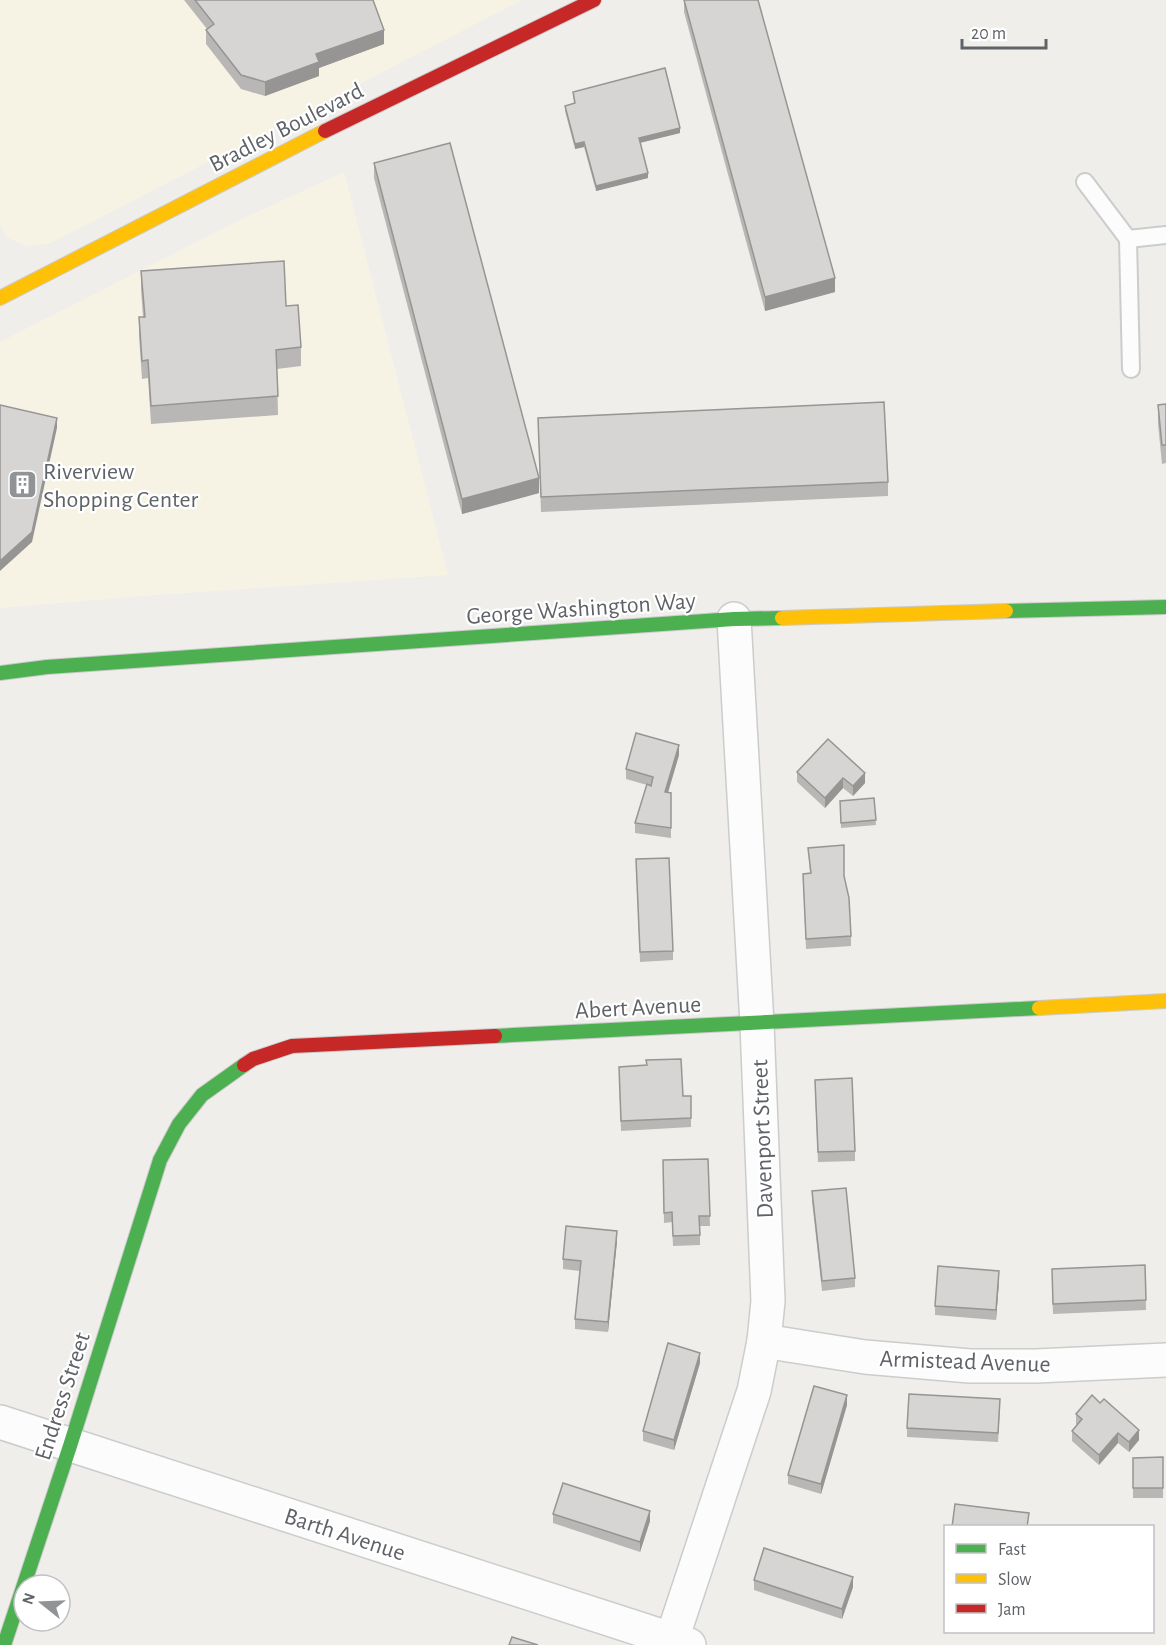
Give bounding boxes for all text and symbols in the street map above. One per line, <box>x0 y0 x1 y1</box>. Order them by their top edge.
scale bar <box>962 12 1046 50</box>
text: 20 m <box>971 25 1006 43</box>
street label: Bradley Boulevard <box>206 79 367 177</box>
place label: Riverview Shopping Center <box>43 460 198 512</box>
building icon: Riverview Shopping Center <box>6 469 38 501</box>
street label: George Washington Way <box>466 589 697 629</box>
street label: Abert Avenue <box>574 993 702 1023</box>
street label: Davenport Street <box>748 1059 778 1219</box>
street label: Endress Street <box>31 1329 95 1463</box>
street label: Armistead Avenue <box>879 1347 1051 1377</box>
street label: Barth Avenue <box>281 1504 408 1566</box>
legend <box>944 1525 1154 1633</box>
text: Fast <box>998 1541 1026 1559</box>
text: Slow <box>998 1571 1031 1589</box>
north arrow <box>12 1573 72 1633</box>
text: N <box>19 1591 38 1606</box>
text: Jam <box>998 1601 1026 1619</box>

